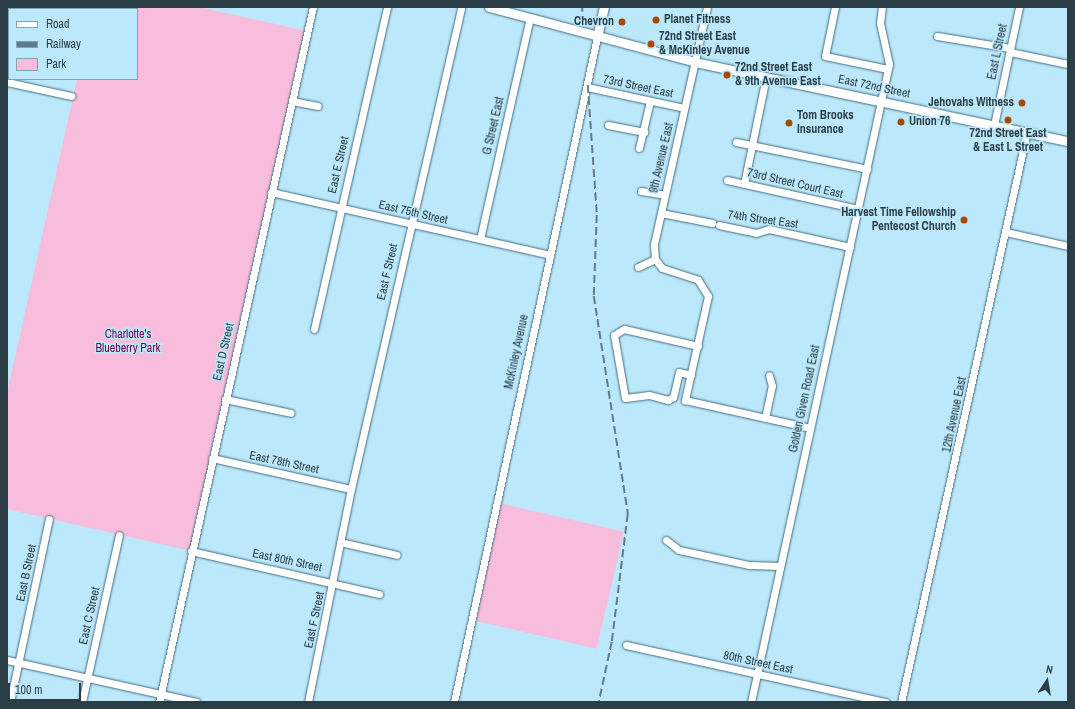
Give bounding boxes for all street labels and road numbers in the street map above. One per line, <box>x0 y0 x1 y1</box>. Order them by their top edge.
street label: East L Street <box>985 23 1011 81</box>
street label: East 72nd Street <box>837 72 911 102</box>
street label: 73rd Street East <box>602 73 674 101</box>
street label: G Street East <box>480 96 508 156</box>
street label: 9th Avenue East <box>647 121 677 195</box>
street label: East E Street <box>325 135 353 195</box>
street label: 73rd Street Court East <box>746 166 844 202</box>
street label: East 75th Street <box>377 198 449 228</box>
street label: 74th Street East <box>727 208 799 232</box>
street label: East F Street <box>375 242 401 302</box>
street label: McKinley Avenue <box>502 313 532 391</box>
street label: East D Street <box>210 322 238 382</box>
street label: Golden Given Road East <box>787 344 823 454</box>
street label: 12th Avenue East <box>940 376 970 454</box>
street label: East 78th Street <box>248 449 320 477</box>
street label: East B Street <box>14 543 40 603</box>
street label: East 80th Street <box>251 547 323 575</box>
street label: East C Street <box>76 586 104 646</box>
street label: East F Street <box>302 590 328 650</box>
street label: 80th Street East <box>722 649 794 677</box>

